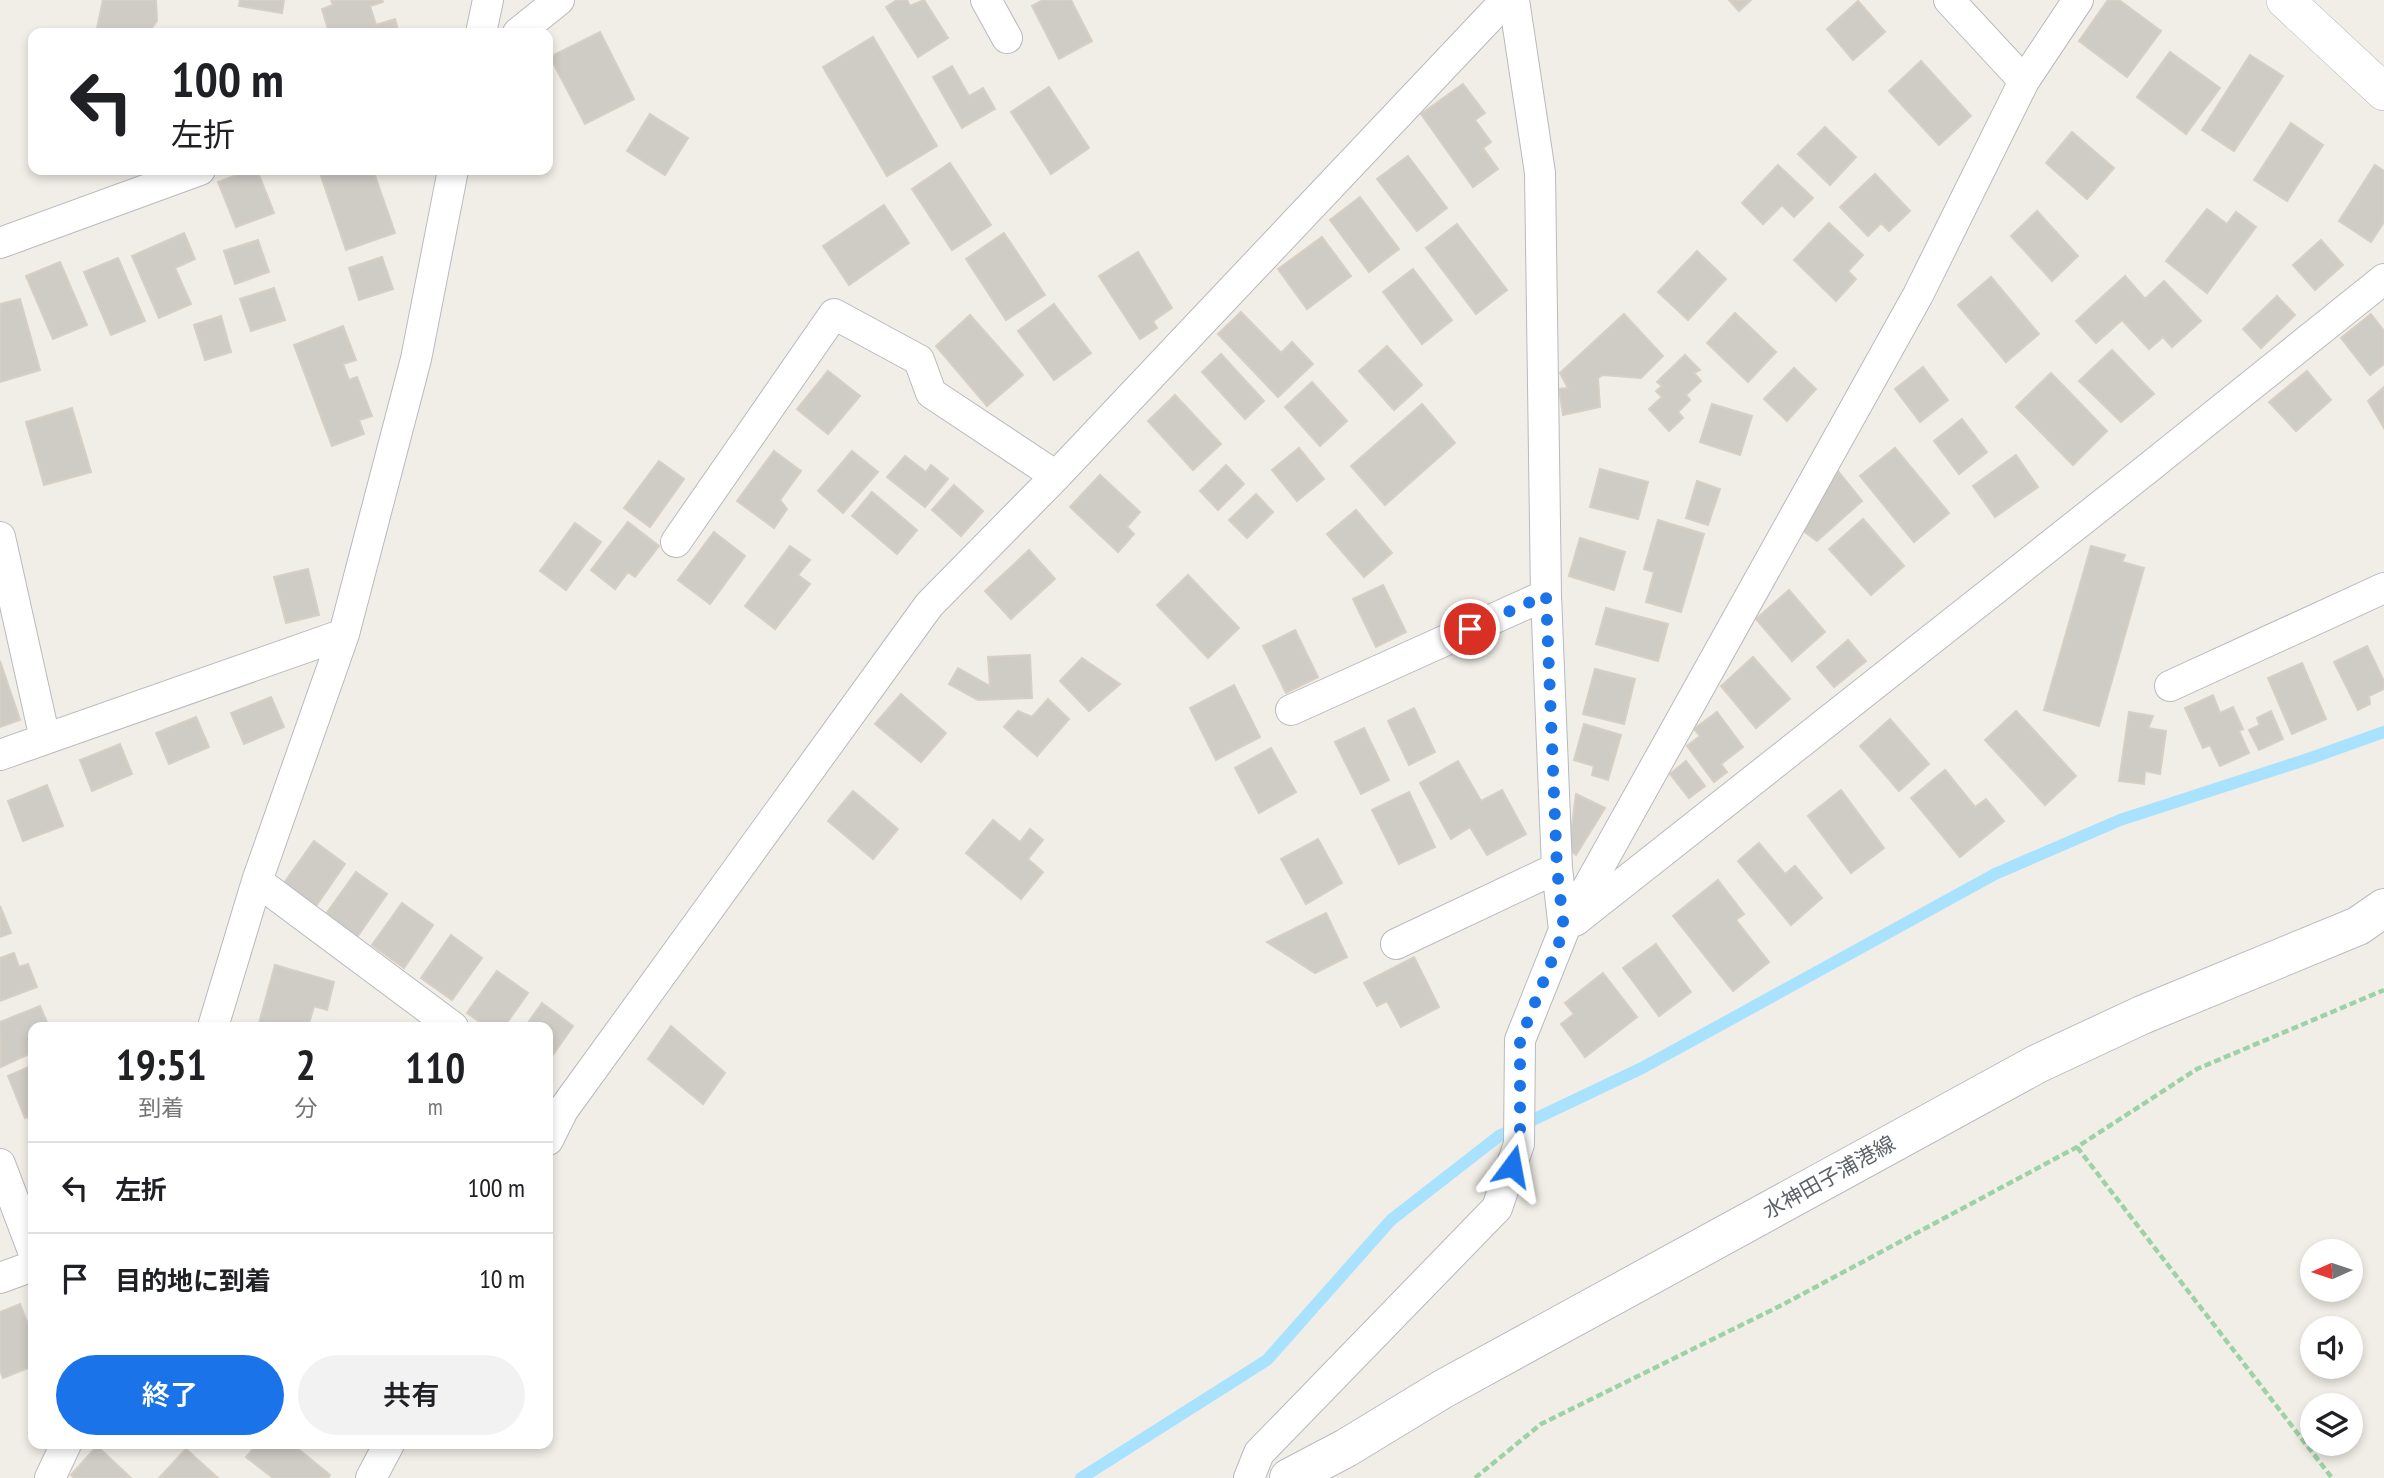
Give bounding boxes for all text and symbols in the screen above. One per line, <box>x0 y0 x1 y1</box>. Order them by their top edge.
text: 100 m <box>171 47 284 111</box>
icon: left <box>56 56 147 147</box>
text: 左折 <box>171 113 235 155</box>
pin <box>1440 599 1500 659</box>
icon: arrive <box>1451 610 1489 648</box>
text: 19:51 <box>116 1037 207 1092</box>
text: 2 <box>296 1037 316 1092</box>
text: 110 <box>405 1040 465 1095</box>
text: m <box>428 1092 443 1121</box>
text: 到着 <box>138 1093 184 1122</box>
text: 分 <box>294 1093 317 1122</box>
position arrow <box>1475 1129 1549 1203</box>
street label: 水神田子浦港線 <box>1758 1130 1900 1224</box>
icon: left <box>56 1169 94 1207</box>
text: 100 m <box>467 1171 525 1204</box>
text: 左折 <box>115 1173 167 1206</box>
north arrow <box>2300 1239 2362 1302</box>
map controls <box>2300 1239 2363 1456</box>
icon: arrive <box>56 1260 94 1298</box>
text: 10 m <box>479 1262 525 1295</box>
text: 目的地に到着 <box>115 1264 271 1297</box>
button: sound <box>2300 1316 2363 1379</box>
button: 終了 <box>56 1355 284 1435</box>
button: 共有 <box>298 1355 525 1435</box>
button: layers <box>2300 1393 2363 1456</box>

